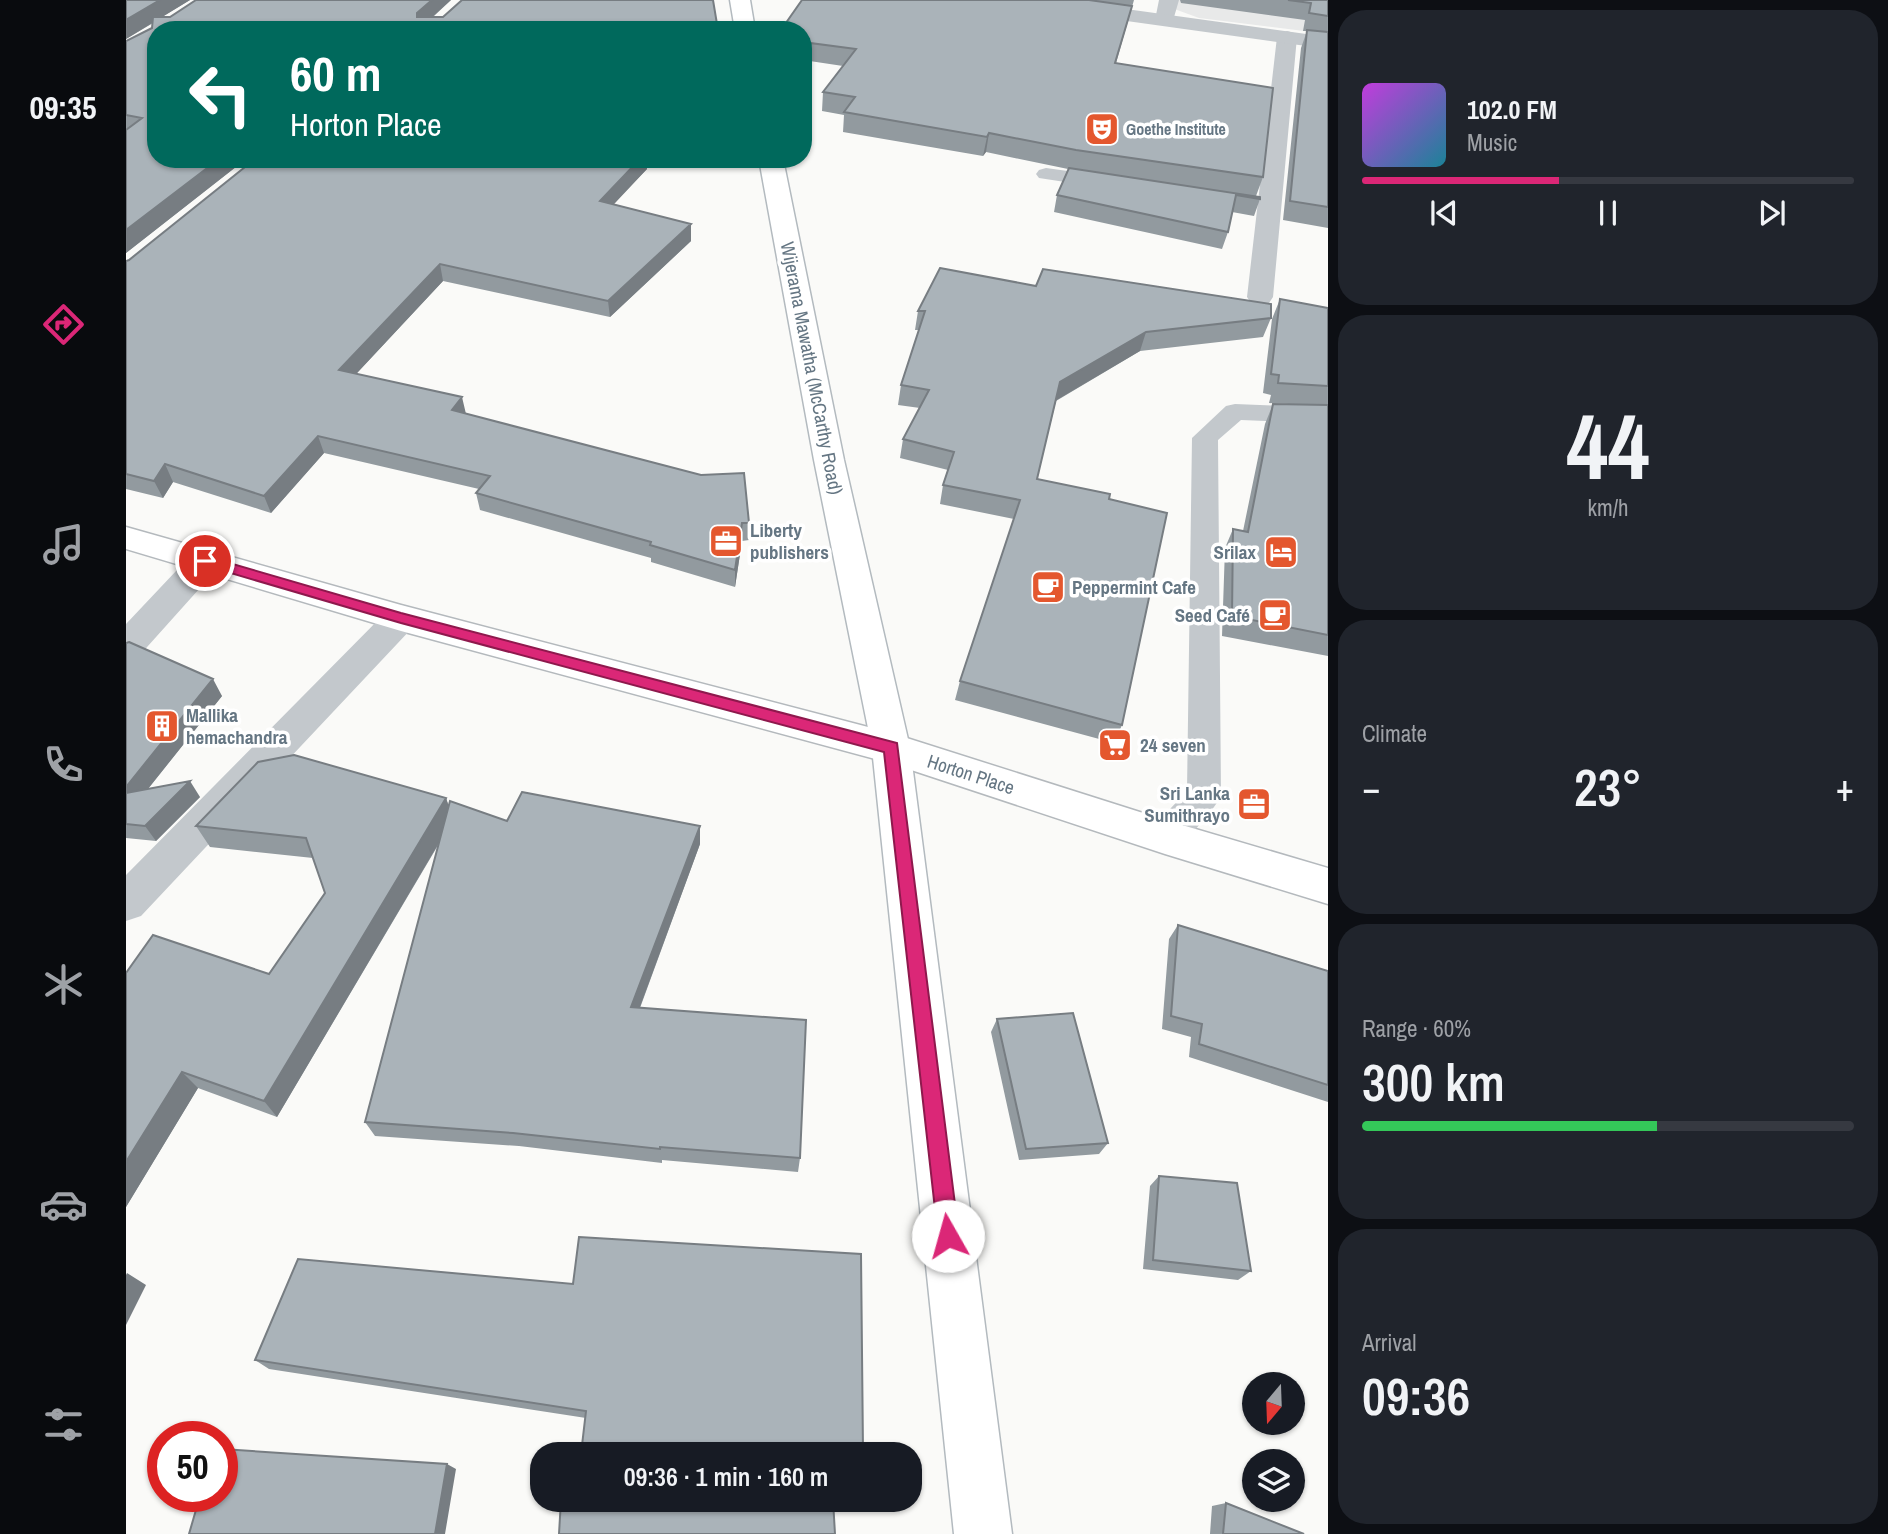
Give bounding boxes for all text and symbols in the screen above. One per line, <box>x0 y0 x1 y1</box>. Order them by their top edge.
text: 60 m <box>290 40 382 106</box>
icon: left <box>175 49 266 140</box>
text: 09:35 <box>29 86 97 129</box>
text: 102.0 FM <box>1467 92 1557 127</box>
text: Horton Place <box>290 103 442 146</box>
theatre icon: Goethe Institute <box>1083 110 1121 148</box>
place label: Goethe Institute <box>1126 118 1226 140</box>
text: Music <box>1467 127 1517 158</box>
icon: previous <box>1425 194 1463 232</box>
icon: pause <box>1589 194 1627 232</box>
icon: next <box>1753 194 1791 232</box>
street label: Wijerama Mawatha (McCarthy Road) <box>775 239 849 497</box>
icon: directions <box>39 300 88 349</box>
text: 44 <box>1567 385 1650 507</box>
text: km/h <box>1588 492 1628 523</box>
place label: Liberty publishers <box>750 517 829 565</box>
icon: music <box>39 520 88 569</box>
office icon: Liberty publishers <box>707 522 745 560</box>
pin <box>175 531 235 591</box>
hotel icon: Srilax <box>1262 533 1300 571</box>
place label: Srilax <box>1214 539 1256 565</box>
icon: arrive <box>186 542 224 580</box>
cafe icon: Peppermint Cafe <box>1029 568 1067 606</box>
place label: Peppermint Cafe <box>1072 574 1196 600</box>
cafe icon: Seed Café <box>1256 596 1294 634</box>
place label: Seed Café <box>1175 602 1250 628</box>
place label: Mallika hemachandra <box>186 702 288 750</box>
building icon: Mallika hemachandra <box>143 707 181 745</box>
text: Climate <box>1362 718 1427 749</box>
supermarket icon: 24 seven <box>1096 726 1134 764</box>
place label: 24 seven <box>1140 732 1206 758</box>
icon: phone <box>39 740 88 789</box>
street label: Horton Place <box>924 748 1018 800</box>
text: 23° <box>1574 752 1642 822</box>
text: − <box>1362 762 1380 813</box>
text: + <box>1836 762 1854 813</box>
place label: Sri Lanka Sumithrayo <box>1144 780 1230 828</box>
office icon: Sri Lanka Sumithrayo <box>1235 785 1273 823</box>
icon: climate <box>39 960 88 1009</box>
text: Range · 60% <box>1362 1013 1471 1044</box>
text: 300 km <box>1362 1047 1505 1117</box>
icon: car <box>39 1180 88 1229</box>
position arrow <box>911 1199 985 1273</box>
text: Arrival <box>1362 1327 1417 1358</box>
text: 09:36 <box>1362 1361 1470 1431</box>
north arrow <box>1242 1372 1306 1435</box>
map controls <box>1242 1372 1305 1512</box>
icon: filters <box>39 1400 88 1449</box>
speed limit sign: 50 <box>147 1421 238 1512</box>
button: layers <box>1242 1449 1305 1512</box>
text: 09:36 · 1 min · 160 m <box>624 1459 828 1494</box>

